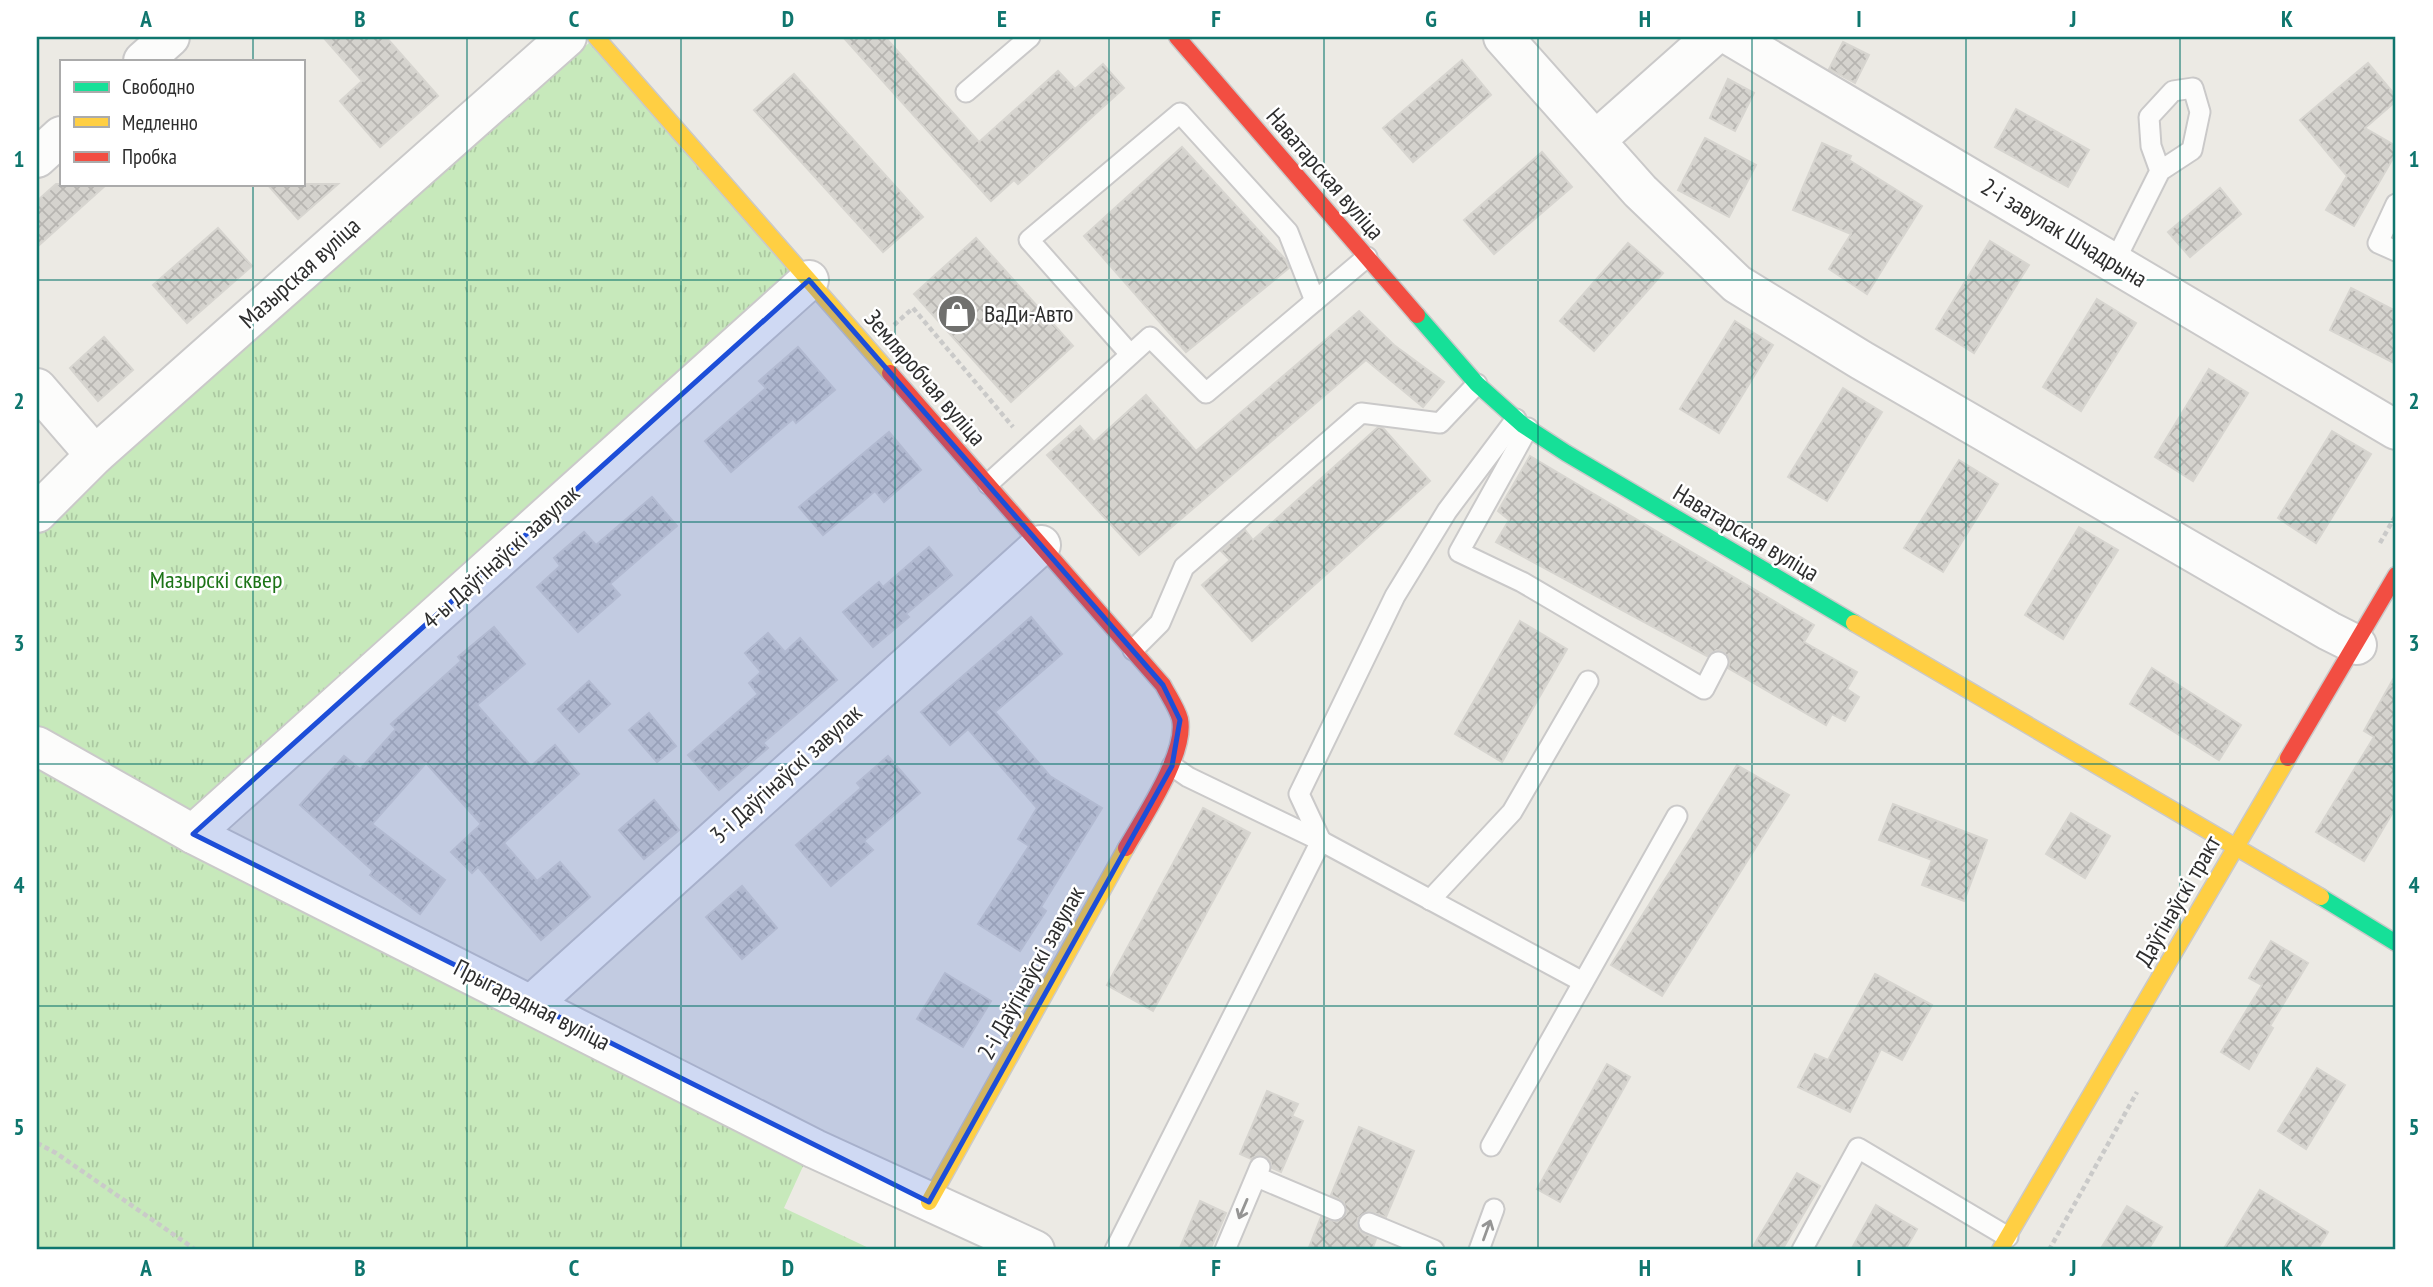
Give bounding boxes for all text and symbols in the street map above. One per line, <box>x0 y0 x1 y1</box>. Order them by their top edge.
text: A <box>139 4 152 33</box>
text: B <box>354 4 366 33</box>
text: C <box>569 4 580 33</box>
text: D <box>782 4 794 33</box>
text: E <box>997 4 1007 33</box>
text: F <box>1211 4 1221 33</box>
text: G <box>1425 4 1437 33</box>
text: H <box>1639 4 1651 33</box>
text: I <box>1856 4 1862 33</box>
text: J <box>2069 4 2076 33</box>
text: K <box>2281 4 2293 33</box>
legend <box>60 60 304 186</box>
text: Свободно <box>122 73 195 100</box>
street label: Наватарская вуліца <box>1260 101 1391 246</box>
text: Медленно <box>122 109 198 136</box>
text: Пробка <box>122 143 177 170</box>
text: 1 <box>14 144 25 173</box>
text: 1 <box>2409 144 2420 173</box>
street label: 2-і завулак Шчадрына <box>1976 171 2153 294</box>
street label: Мазырская вуліца <box>233 210 367 335</box>
shop icon: ВаДи-Авто <box>936 293 978 335</box>
place label: ВаДи-Авто <box>984 298 1073 329</box>
street label: Земляробчая вуліца <box>858 303 993 452</box>
text: 2 <box>14 386 25 415</box>
text: 2 <box>2409 386 2420 415</box>
street label: 4-ы Даўгінаўскі завулак <box>415 477 586 636</box>
street label: Наватарская вуліца <box>1668 477 1825 588</box>
park label: Мазырскі сквер <box>150 564 282 595</box>
text: 3 <box>14 628 25 657</box>
text: 3 <box>2409 628 2420 657</box>
street label: 3-і Даўгінаўскі завулак <box>703 697 869 850</box>
street label: Даўгінаўскі тракт <box>2128 830 2228 972</box>
text: 4 <box>14 870 25 899</box>
text: 4 <box>2409 870 2420 899</box>
street label: 2-і Даўгінаўскі завулак <box>970 880 1091 1065</box>
street label: Прыгарадная вуліца <box>449 952 616 1057</box>
text: 5 <box>14 1112 25 1141</box>
text: 5 <box>2409 1112 2420 1141</box>
one-way arrow <box>1236 1198 1249 1219</box>
one-way arrow <box>1482 1219 1495 1241</box>
text: A <box>139 1253 152 1282</box>
text: B <box>354 1253 366 1282</box>
text: C <box>569 1253 580 1282</box>
text: D <box>782 1253 794 1282</box>
text: E <box>997 1253 1007 1282</box>
text: F <box>1211 1253 1221 1282</box>
text: G <box>1425 1253 1437 1282</box>
text: H <box>1639 1253 1651 1282</box>
text: I <box>1856 1253 1862 1282</box>
text: J <box>2069 1253 2076 1282</box>
text: K <box>2281 1253 2293 1282</box>

